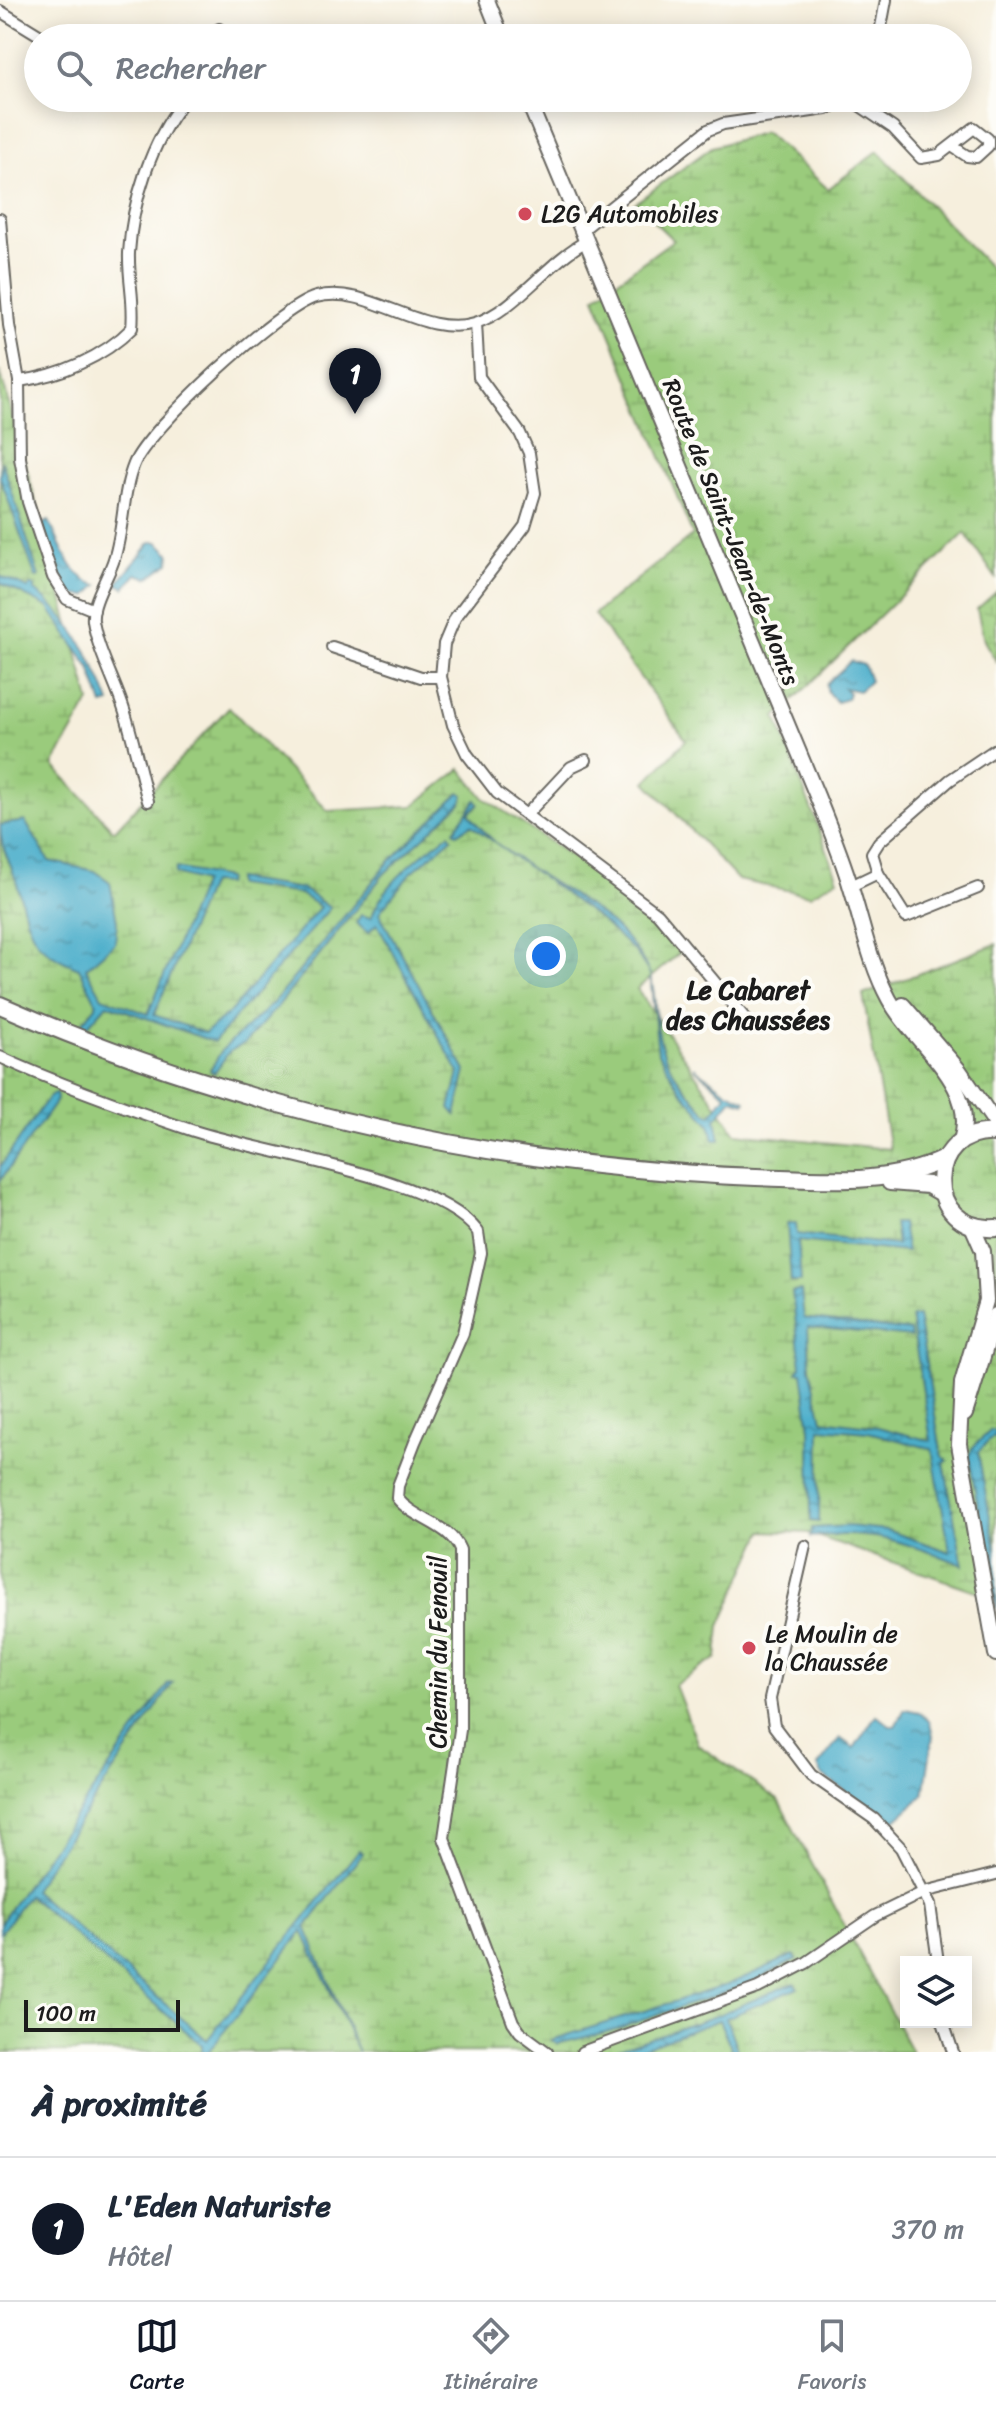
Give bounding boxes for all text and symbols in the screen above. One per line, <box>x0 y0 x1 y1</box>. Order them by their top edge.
search box <box>24 24 972 112</box>
text: Rechercher <box>116 41 266 95</box>
icon: search <box>52 46 96 90</box>
place label: L2G Automobiles <box>541 193 718 235</box>
marker: L2G Automobiles <box>516 205 534 223</box>
pin: 1 <box>329 348 381 414</box>
street label: Route de Saint-Jean-de-Monts <box>650 372 812 692</box>
your location <box>526 936 566 976</box>
district label: Le Cabaret des Chaussées <box>666 967 831 1043</box>
street label: Chemin du Fenouil <box>417 1554 459 1748</box>
place label: Le Moulin de la Chaussée <box>765 1613 898 1683</box>
marker: Le Moulin de la Chaussée <box>740 1639 758 1657</box>
map controls <box>900 1956 972 2028</box>
button: layers <box>900 1956 972 2028</box>
text: 100 m <box>36 1994 96 2033</box>
scale bar <box>24 1996 180 2032</box>
text: À proximité <box>32 2074 207 2134</box>
text: L'Eden Naturiste <box>108 2179 331 2233</box>
text: 1 <box>52 2206 64 2252</box>
text: 370 m <box>892 2206 964 2252</box>
text: Hôtel <box>108 2233 172 2279</box>
tab: Carte <box>130 2314 185 2401</box>
tab: Itinéraire <box>444 2314 538 2401</box>
tab: Favoris <box>798 2314 866 2401</box>

